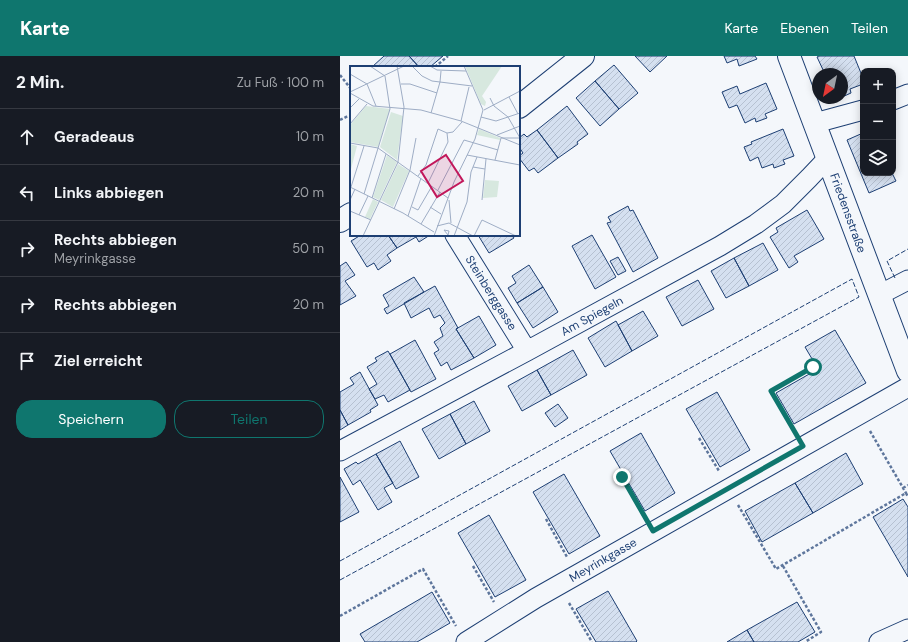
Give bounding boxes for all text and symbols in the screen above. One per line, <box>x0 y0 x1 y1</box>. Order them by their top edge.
text: Karte <box>20 16 70 41</box>
text: Karte <box>724 19 758 37</box>
text: Ebenen <box>780 19 829 37</box>
text: Teilen <box>851 19 888 37</box>
inset map <box>350 66 520 236</box>
north arrow <box>812 68 848 104</box>
map controls <box>860 68 896 176</box>
button: + <box>860 68 896 104</box>
text: 2 Min. <box>16 71 64 93</box>
text: Zu Fuß · 100 m <box>237 74 324 91</box>
button: − <box>860 104 896 140</box>
icon: ahead <box>16 126 38 148</box>
text: Geradeaus <box>54 127 135 147</box>
text: 10 m <box>296 128 324 145</box>
button: layers <box>860 140 896 176</box>
street label: Friedensstraße <box>826 171 870 255</box>
icon: left <box>16 182 38 204</box>
text: Links abbiegen <box>54 183 164 203</box>
text: 20 m <box>293 184 324 201</box>
text: Rechts abbiegen <box>54 230 177 250</box>
icon: right <box>16 238 38 260</box>
text: 50 m <box>292 240 324 257</box>
text: Meyrinkgasse <box>54 250 136 267</box>
street label: Steinberggasse <box>462 253 521 334</box>
street label: Am Spiegeln <box>558 292 626 340</box>
icon: right <box>16 294 38 316</box>
text: Rechts abbiegen <box>54 295 177 315</box>
text: 20 m <box>293 296 324 313</box>
icon: arrive <box>16 350 38 372</box>
text: Ziel erreicht <box>54 351 143 371</box>
route start <box>804 358 822 376</box>
button: Speichern <box>16 400 166 438</box>
button: Teilen <box>174 400 324 438</box>
route end <box>613 468 631 486</box>
street label: Meyrinkgasse <box>566 534 640 586</box>

